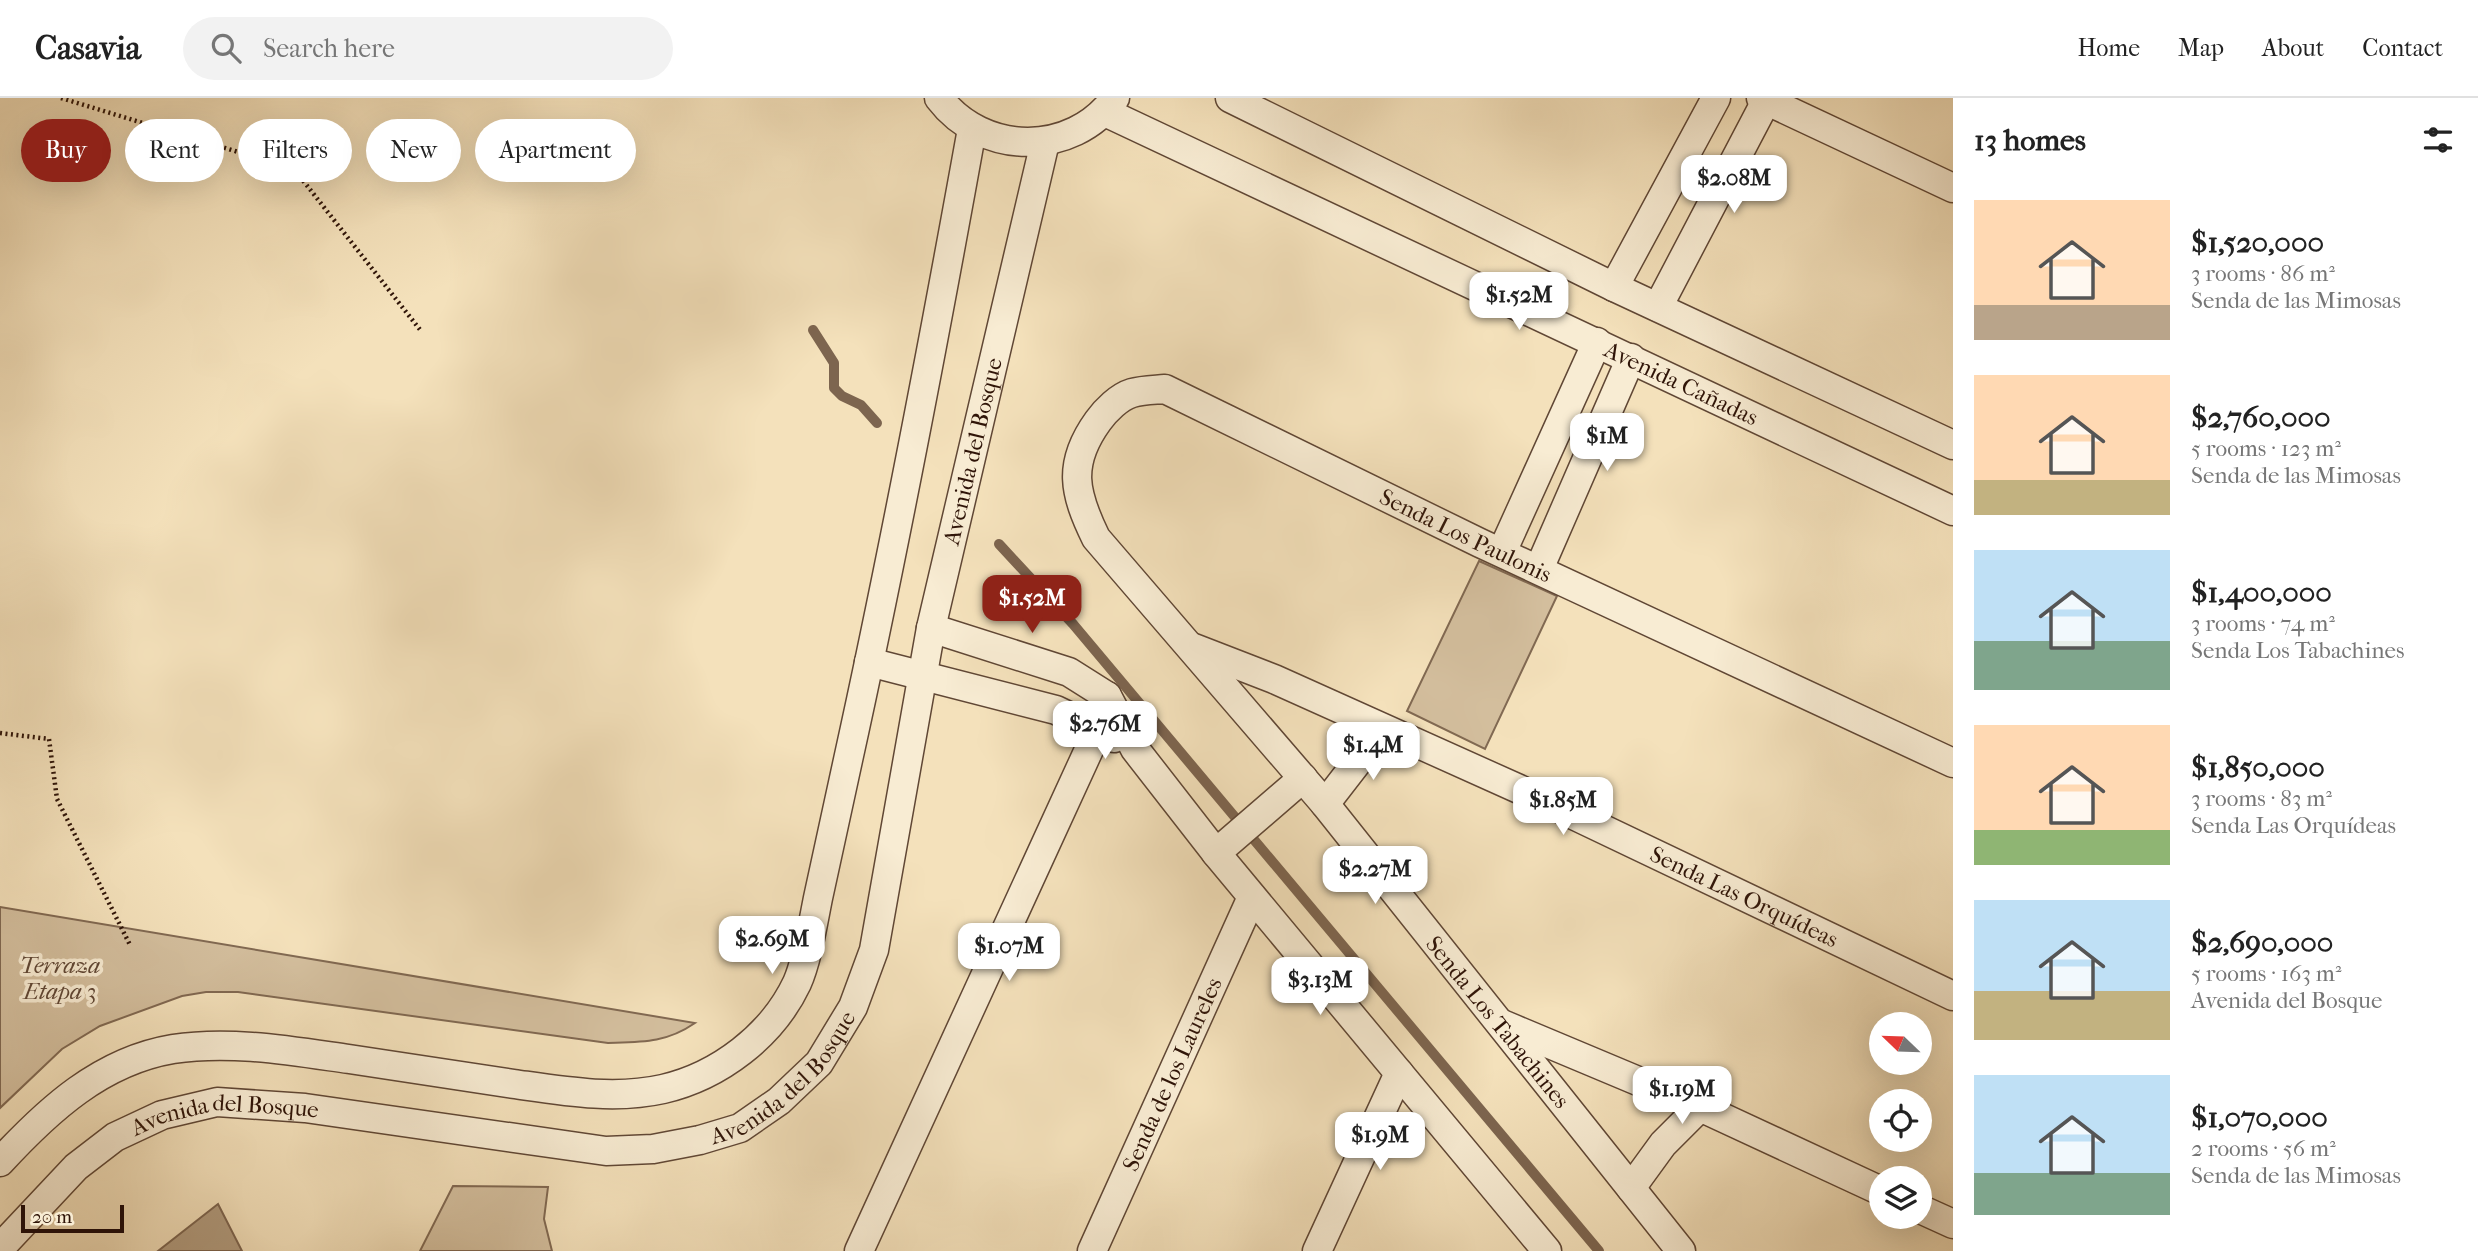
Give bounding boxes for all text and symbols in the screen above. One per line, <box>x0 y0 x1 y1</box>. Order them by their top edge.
search box <box>183 17 673 80</box>
text: Casavia <box>35 29 141 68</box>
icon: search <box>207 29 245 67</box>
text: Search here <box>263 33 395 64</box>
text: Home <box>2078 34 2140 62</box>
text: Map <box>2178 34 2224 62</box>
text: About <box>2262 34 2324 62</box>
text: Contact <box>2362 34 2443 62</box>
chip: Buy <box>21 119 111 182</box>
chip: Rent <box>125 119 224 182</box>
chip: Filters <box>238 119 352 182</box>
chip: New <box>366 119 461 182</box>
chip: Apartment <box>475 119 636 182</box>
icon: filters <box>2419 121 2457 159</box>
text: 13 homes <box>1974 123 2086 158</box>
pin: $2.08M <box>1677 156 1791 215</box>
text: $2.08M <box>1697 164 1771 191</box>
text: $1,520,000 <box>2191 225 2324 260</box>
icon: home <box>2030 228 2114 312</box>
text: 3 rooms · 86 m² <box>2191 260 2335 287</box>
pin: $1.52M <box>1462 272 1576 332</box>
text: $1.52M <box>1485 281 1553 308</box>
text: Senda de las Mimosas <box>2191 287 2401 314</box>
street label: Avenida Cañadas <box>1599 336 1762 431</box>
street label: Avenida del Bosque <box>938 355 1008 549</box>
text: $2,760,000 <box>2191 400 2331 435</box>
icon: home <box>2030 403 2114 487</box>
pin: $1M <box>1573 414 1641 473</box>
text: $1M <box>1586 422 1628 449</box>
text: 5 rooms · 123 m² <box>2191 435 2341 462</box>
text: Senda de las Mimosas <box>2191 462 2401 489</box>
street label: Senda Los Paulonis <box>1375 483 1556 588</box>
pin: $1.52M <box>975 575 1089 635</box>
text: $1,400,000 <box>2191 575 2332 610</box>
icon: home <box>2030 578 2114 662</box>
text: $1.52M <box>998 584 1066 611</box>
text: 3 rooms · 74 m² <box>2191 610 2335 637</box>
text: Senda Los Tabachines <box>2191 637 2404 664</box>
pin: $2.76M <box>1048 702 1162 761</box>
text: $2.76M <box>1069 710 1141 737</box>
pin: $1.4M <box>1324 722 1422 782</box>
text: $1.4M <box>1343 731 1403 758</box>
text: $1,850,000 <box>2191 750 2325 785</box>
icon: home <box>2030 753 2114 837</box>
pin: $1.85M <box>1506 778 1620 837</box>
text: 3 rooms · 83 m² <box>2191 785 2332 812</box>
text: $1.85M <box>1529 786 1597 813</box>
text: Senda Las Orquídeas <box>2191 812 2396 839</box>
street label: Senda Las Orquídeas <box>1646 841 1843 953</box>
pin: $2.27M <box>1318 846 1432 906</box>
text: $2.27M <box>1339 855 1411 882</box>
pin: $2.69M <box>715 916 829 976</box>
pin: $1.07M <box>952 924 1066 983</box>
text: $2.69M <box>735 925 809 952</box>
text: $2,690,000 <box>2191 925 2333 960</box>
icon: home <box>2030 928 2114 1012</box>
street label: Senda Los Tabachines <box>1420 931 1575 1114</box>
text: $1.07M <box>974 932 1044 959</box>
park label: Terraza Etapa 3 <box>20 952 100 1005</box>
pin: $3.13M <box>1263 958 1377 1017</box>
text: 5 rooms · 163 m² <box>2191 960 2341 987</box>
text: $3.13M <box>1287 966 1353 993</box>
street label: Senda de los Laureles <box>1117 973 1228 1175</box>
text: Avenida del Bosque <box>2191 987 2382 1014</box>
street label: Avenida del Bosque <box>706 1006 861 1150</box>
north arrow <box>1869 1012 1932 1074</box>
map controls <box>1869 1012 1932 1229</box>
pin: $1.19M <box>1625 1066 1739 1126</box>
text: $1.19M <box>1649 1075 1715 1102</box>
street label: Avenida del Bosque <box>126 1089 321 1142</box>
button: locate <box>1869 1089 1932 1152</box>
text: $1,070,000 <box>2191 1100 2328 1135</box>
icon: home <box>2030 1103 2114 1187</box>
pin: $1.9M <box>1331 1112 1429 1172</box>
text: $1.9M <box>1351 1121 1409 1148</box>
text: 2 rooms · 56 m² <box>2191 1135 2336 1162</box>
text: Senda de las Mimosas <box>2191 1162 2401 1189</box>
button: layers <box>1869 1166 1932 1229</box>
scale bar <box>21 1202 124 1234</box>
text: 20 m <box>32 1206 72 1228</box>

